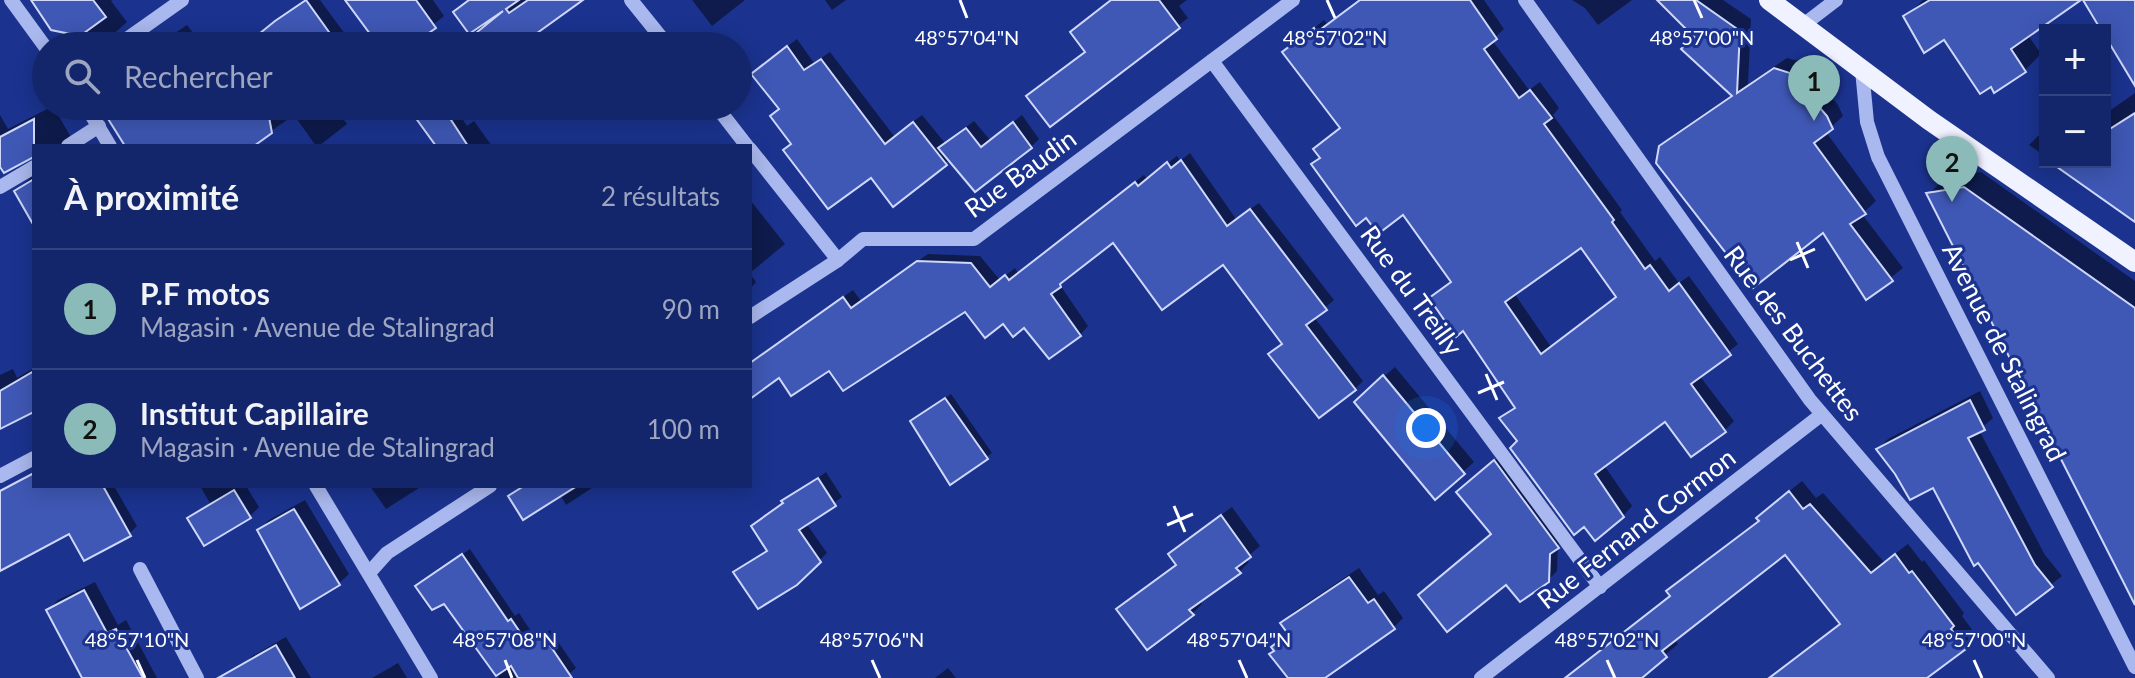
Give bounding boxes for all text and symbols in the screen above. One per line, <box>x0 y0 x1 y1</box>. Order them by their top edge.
map controls <box>2039 24 2111 168</box>
button: + <box>2039 24 2111 96</box>
text: 48°57'04"N <box>915 25 1019 49</box>
text: 48°57'02"N <box>1283 25 1387 49</box>
text: 48°57'00"N <box>1650 25 1754 49</box>
search box <box>32 32 752 120</box>
icon: search <box>60 54 104 98</box>
pin: 1 <box>1788 55 1840 121</box>
text: Rechercher <box>124 58 273 94</box>
button: − <box>2039 96 2111 168</box>
street label: Rue Baudin <box>958 122 1082 224</box>
pin: 2 <box>1926 136 1978 202</box>
text: À proximité <box>64 176 239 217</box>
text: 2 résultats <box>601 180 720 212</box>
street label: Rue du Treilly <box>1354 219 1470 362</box>
street label: Avenue de Stalingrad <box>1936 238 2074 466</box>
street label: Rue des Buchettes <box>1718 239 1870 427</box>
text: P.F motos <box>140 275 270 311</box>
text: 1 <box>82 293 98 325</box>
text: 90 m <box>662 293 720 325</box>
text: Magasin · Avenue de Stalingrad <box>140 311 495 343</box>
text: Institut Capillaire <box>140 395 369 431</box>
your location <box>1406 408 1446 448</box>
text: 2 <box>82 413 98 445</box>
text: 100 m <box>647 413 720 445</box>
text: Magasin · Avenue de Stalingrad <box>140 431 495 463</box>
street label: Rue Fernand Cormon <box>1531 441 1741 615</box>
text: 48°57'10"N <box>85 627 189 651</box>
text: 48°57'08"N <box>453 627 557 651</box>
text: 48°57'06"N <box>820 627 924 651</box>
text: 48°57'04"N <box>1187 627 1291 651</box>
text: 48°57'02"N <box>1555 627 1659 651</box>
text: 48°57'00"N <box>1922 627 2026 651</box>

